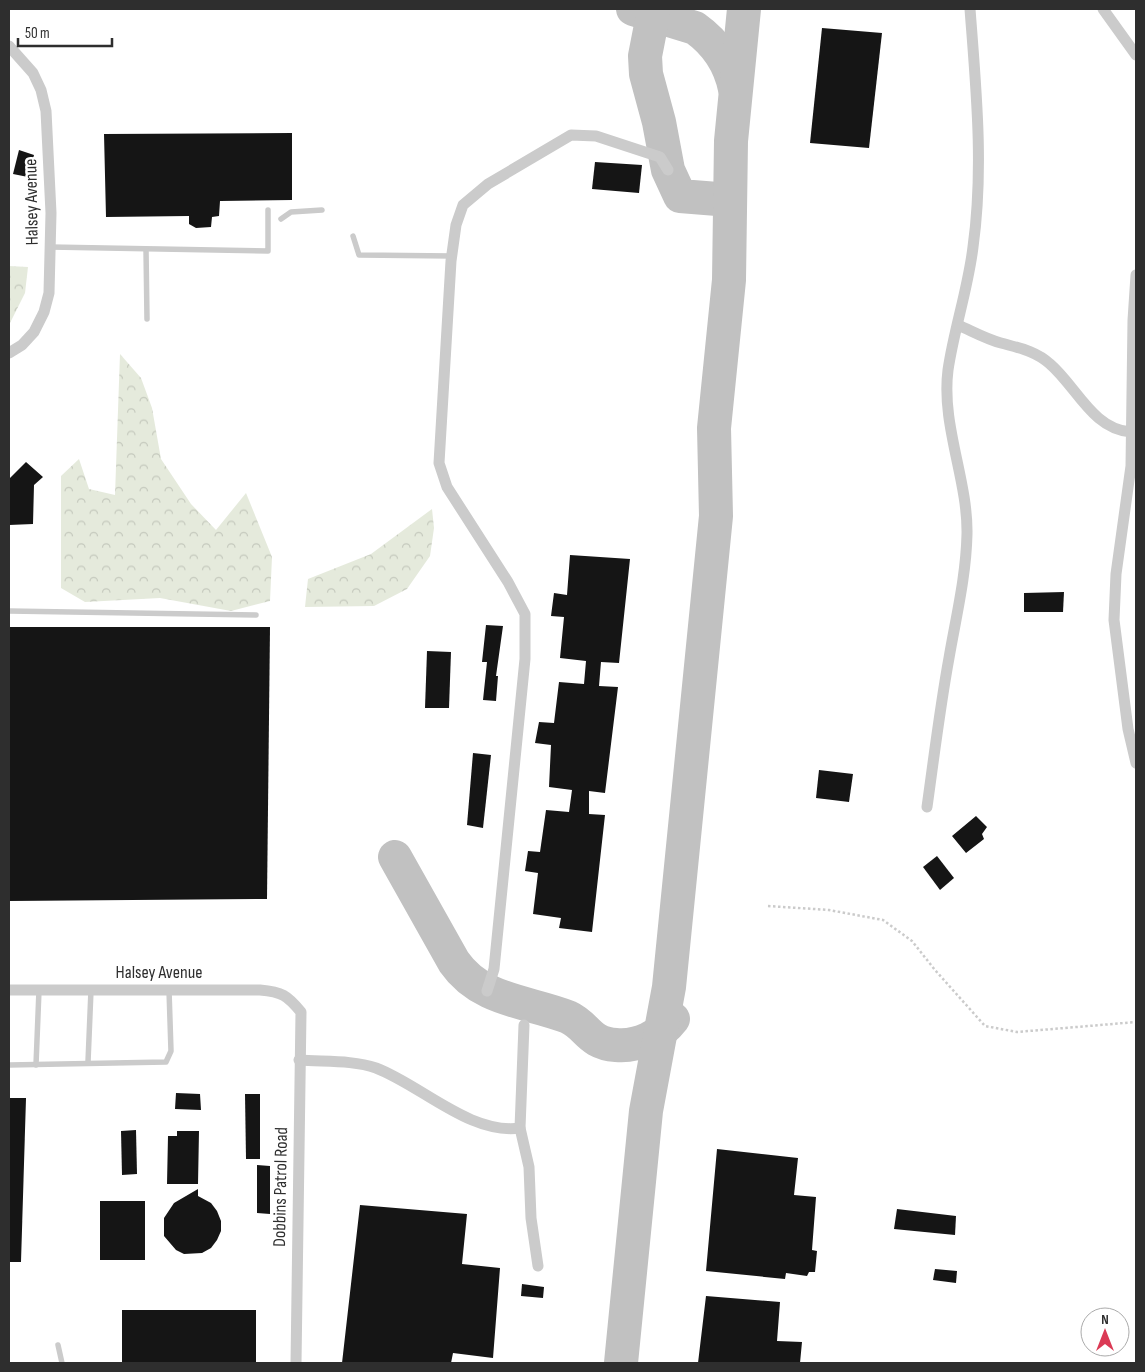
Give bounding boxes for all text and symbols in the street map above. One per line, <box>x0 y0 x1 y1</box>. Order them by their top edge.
scale bar <box>18 15 111 47</box>
text: 50 m <box>25 24 50 43</box>
street label: Halsey Avenue <box>20 158 43 246</box>
street label: Halsey Avenue <box>116 962 202 983</box>
street label: Dobbins Patrol Road <box>269 1127 292 1247</box>
north arrow <box>1080 1307 1130 1357</box>
text: N <box>1101 1311 1109 1328</box>

